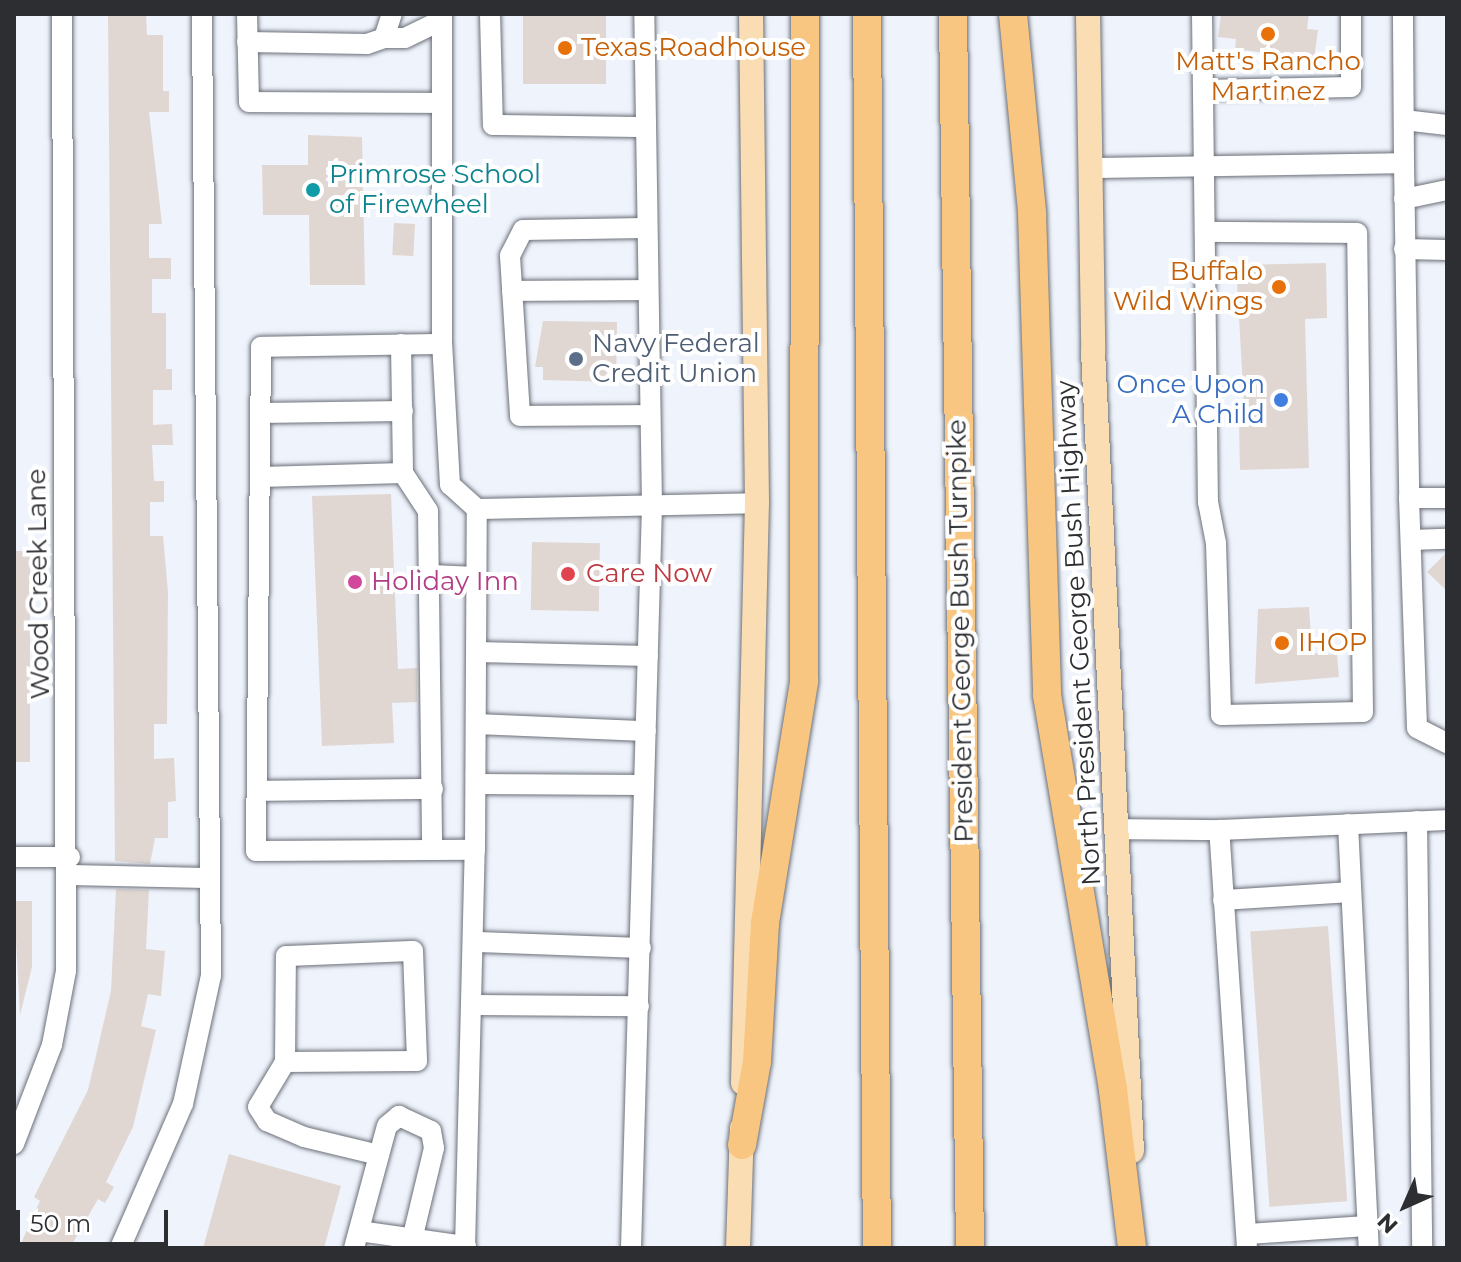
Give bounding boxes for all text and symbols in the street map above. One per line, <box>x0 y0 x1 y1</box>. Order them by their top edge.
marker: Matt's Rancho Martinez <box>1259 25 1277 43</box>
place label: Texas Roadhouse <box>581 32 806 64</box>
marker: Texas Roadhouse <box>556 39 574 57</box>
place label: Matt's Rancho Martinez <box>1175 46 1361 108</box>
place label: Primrose School of Firewheel <box>329 159 541 220</box>
marker: Primrose School of Firewheel <box>304 181 322 199</box>
place label: Buffalo Wild Wings <box>1113 256 1263 318</box>
marker: Buffalo Wild Wings <box>1270 278 1288 296</box>
place label: Navy Federal Credit Union <box>592 328 760 390</box>
marker: Navy Federal Credit Union <box>567 350 585 368</box>
place label: Once Upon A Child <box>1117 369 1265 430</box>
street label: North President George Bush Highway <box>1050 379 1108 887</box>
marker: Once Upon A Child <box>1272 391 1290 409</box>
street label: President George Bush Turnpike <box>942 419 980 843</box>
street label: Wood Creek Lane <box>21 468 57 700</box>
place label: Care Now <box>586 558 712 590</box>
marker: Care Now <box>557 563 579 585</box>
place label: Holiday Inn <box>371 566 519 598</box>
marker: Holiday Inn <box>346 573 364 591</box>
place label: IHOP <box>1298 627 1367 659</box>
marker: IHOP <box>1273 634 1291 652</box>
north arrow <box>1365 1166 1445 1246</box>
scale bar <box>20 1194 172 1244</box>
text: N <box>1372 1207 1404 1239</box>
text: 50 m <box>30 1209 91 1238</box>

